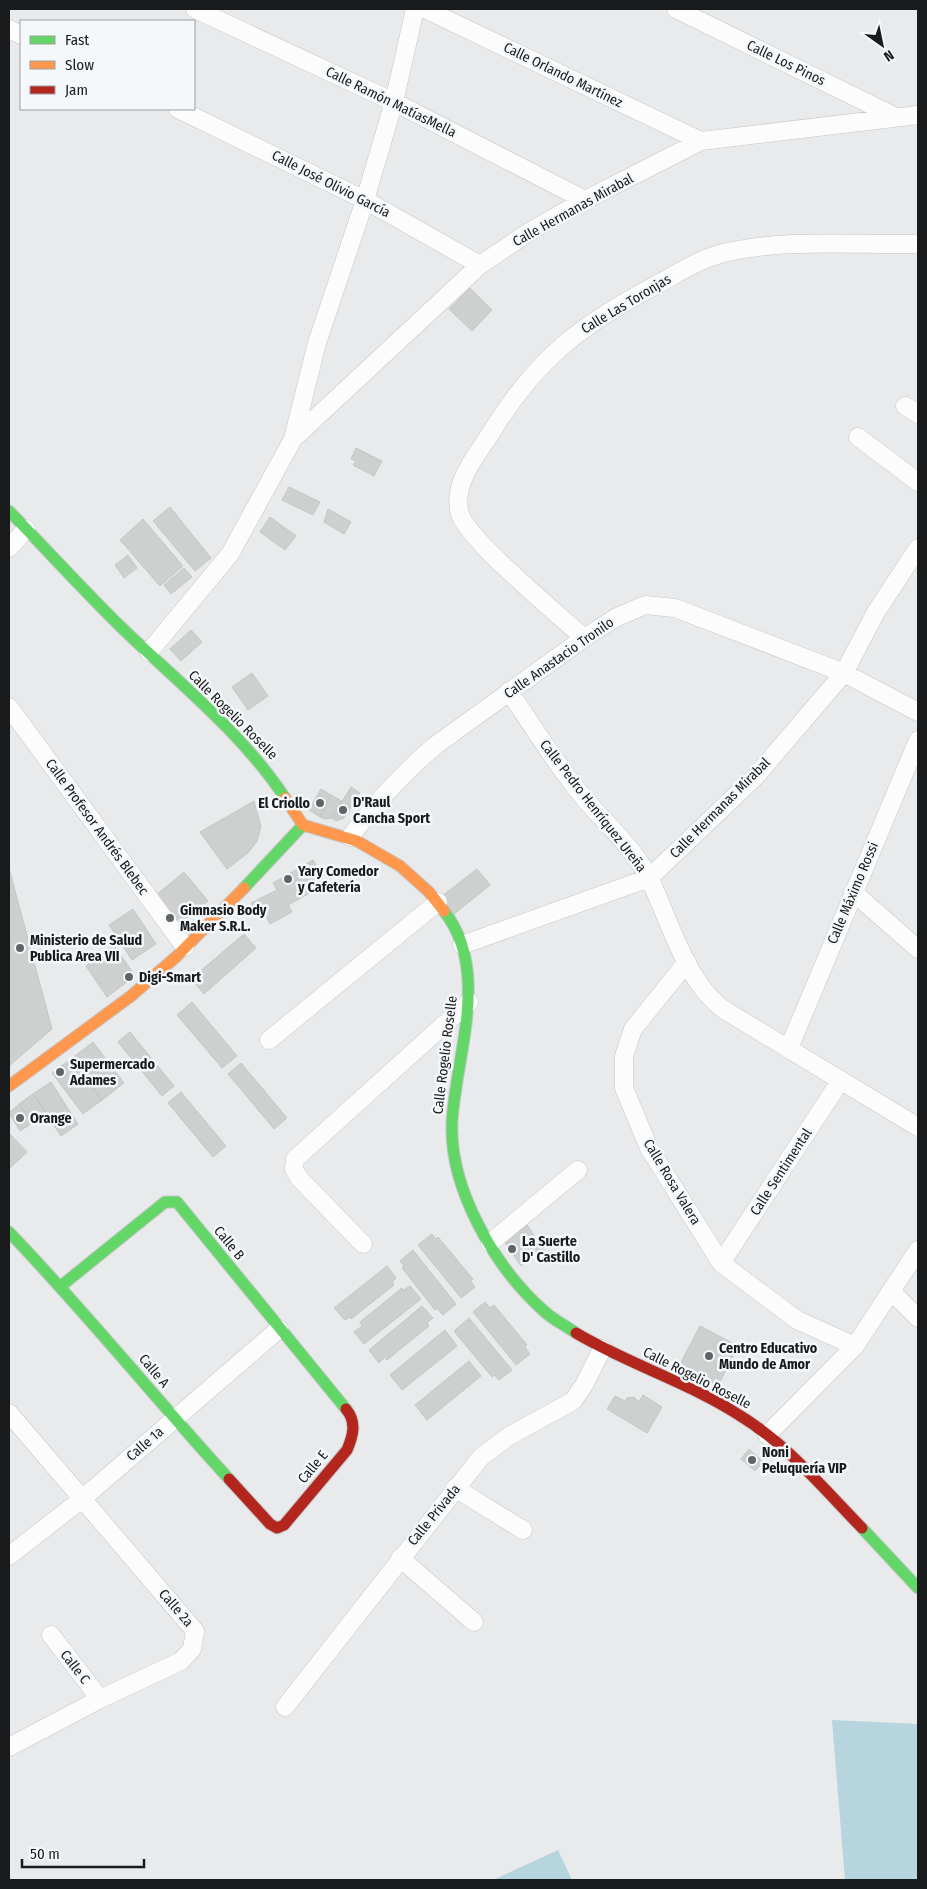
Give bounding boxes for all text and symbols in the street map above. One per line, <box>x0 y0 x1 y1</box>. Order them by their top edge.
legend <box>20 20 195 110</box>
north arrow <box>857 20 907 70</box>
text: Fast <box>65 31 89 49</box>
street label: Calle Los Pinos <box>744 37 828 89</box>
street label: Calle Orlando Martínez <box>501 39 626 111</box>
text: N <box>881 46 897 65</box>
text: Slow <box>65 56 94 74</box>
street label: Calle Ramón MatíasMella <box>323 63 459 141</box>
text: Jam <box>65 81 88 99</box>
street label: Calle José Olivio García <box>269 147 393 221</box>
street label: Calle Hermanas Mirabal <box>510 170 636 250</box>
street label: Calle Las Toronjas <box>578 270 674 338</box>
street label: Calle Anastacio Tronilo <box>501 614 617 702</box>
street label: Calle Rogelio Roselle <box>185 667 281 763</box>
street label: Calle Pedro Henríquez Ureña <box>536 736 650 876</box>
street label: Calle Hermanas Mirabal <box>666 754 774 862</box>
street label: Calle Profesor Andrés Blebec <box>42 756 152 898</box>
place label: D'Raul Cancha Sport <box>353 794 431 827</box>
place label: El Criollo <box>258 795 311 812</box>
marker: El Criollo <box>314 797 326 809</box>
marker: D'Raul Cancha Sport <box>337 804 349 816</box>
street label: Calle Máximo Rossi <box>824 839 882 947</box>
place label: Yary Comedor y Cafetería <box>297 863 379 896</box>
marker: Yary Comedor y Cafetería <box>282 873 294 885</box>
place label: Gimnasio Body Maker S.R.L. <box>180 902 267 935</box>
marker: Gimnasio Body Maker S.R.L. <box>164 912 176 924</box>
place label: Ministerio de Salud Publica Area VII <box>30 932 142 965</box>
marker: Ministerio de Salud Publica Area VII <box>14 942 26 954</box>
place label: Digi-Smart <box>139 969 202 986</box>
marker: Digi-Smart <box>123 971 135 983</box>
street label: Calle Rogelio Roselle <box>429 995 461 1115</box>
place label: Supermercado Adames <box>69 1056 155 1089</box>
marker: Supermercado Adames <box>54 1066 66 1078</box>
place label: Orange <box>30 1110 72 1127</box>
marker: Orange <box>14 1112 26 1124</box>
street label: Calle Sentimental <box>746 1125 816 1219</box>
street label: Calle Rosa Valera <box>640 1136 704 1228</box>
street label: Calle B <box>210 1223 248 1264</box>
place label: La Suerte D' Castillo <box>522 1233 581 1266</box>
marker: La Suerte D' Castillo <box>506 1243 518 1255</box>
place label: Centro Educativo Mundo de Amor <box>719 1340 818 1373</box>
street label: Calle Rogelio Roselle <box>640 1343 754 1413</box>
marker: Centro Educativo Mundo de Amor <box>703 1350 715 1362</box>
street label: Calle A <box>135 1351 173 1392</box>
street label: Calle 1a <box>123 1423 167 1465</box>
place label: Noni Peluquería VIP <box>762 1444 847 1477</box>
street label: Calle E <box>294 1447 332 1487</box>
marker: Noni Peluquería VIP <box>746 1454 758 1466</box>
street label: Calle Privada <box>404 1481 464 1549</box>
street label: Calle 2a <box>155 1586 197 1630</box>
street label: Calle C <box>56 1647 94 1687</box>
scale bar <box>22 1836 145 1868</box>
text: 50 m <box>30 1845 60 1863</box>

